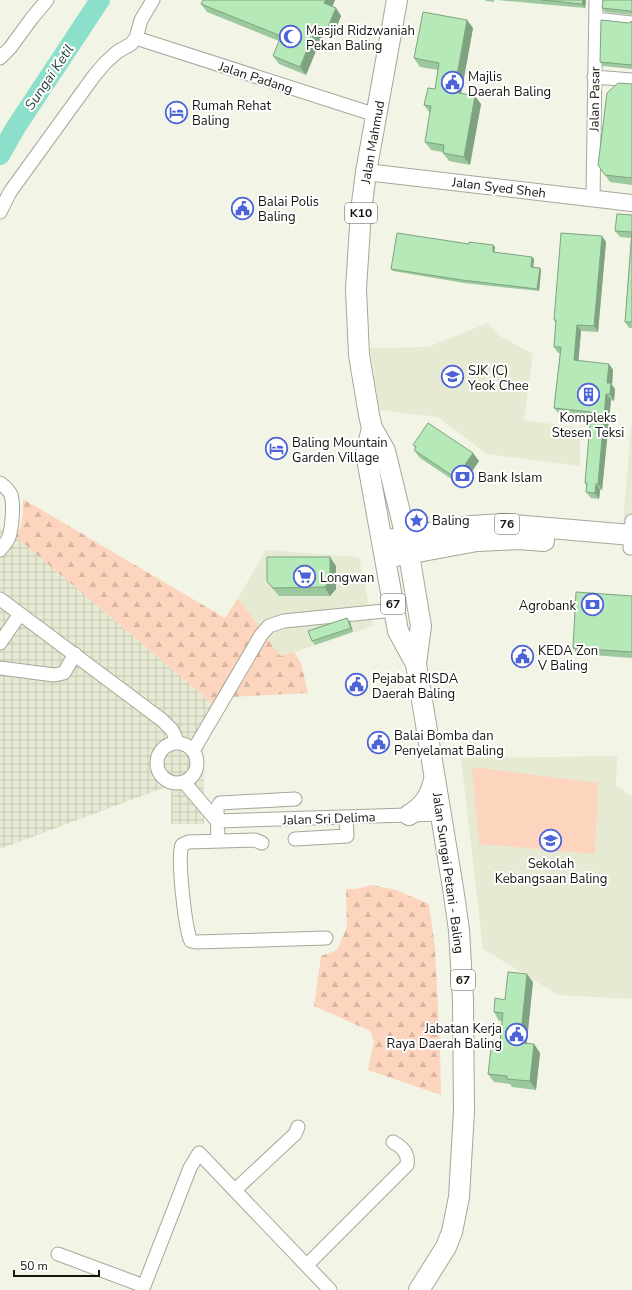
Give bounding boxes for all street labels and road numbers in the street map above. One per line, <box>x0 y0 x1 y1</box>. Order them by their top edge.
street label: Jalan Padang <box>215 57 295 98</box>
street label: Jalan Pasar <box>585 66 605 133</box>
street label: Jalan Mahmud <box>357 99 389 186</box>
street label: Jalan Syed Sheh <box>450 173 547 203</box>
road number: K10 <box>345 203 377 223</box>
road number: 76 <box>495 514 519 534</box>
road number: 67 <box>381 594 405 614</box>
street label: Jalan Sungai Petani - Baling <box>428 790 468 955</box>
street label: Jalan Sri Delima <box>281 808 376 830</box>
road number: 67 <box>451 970 475 990</box>

